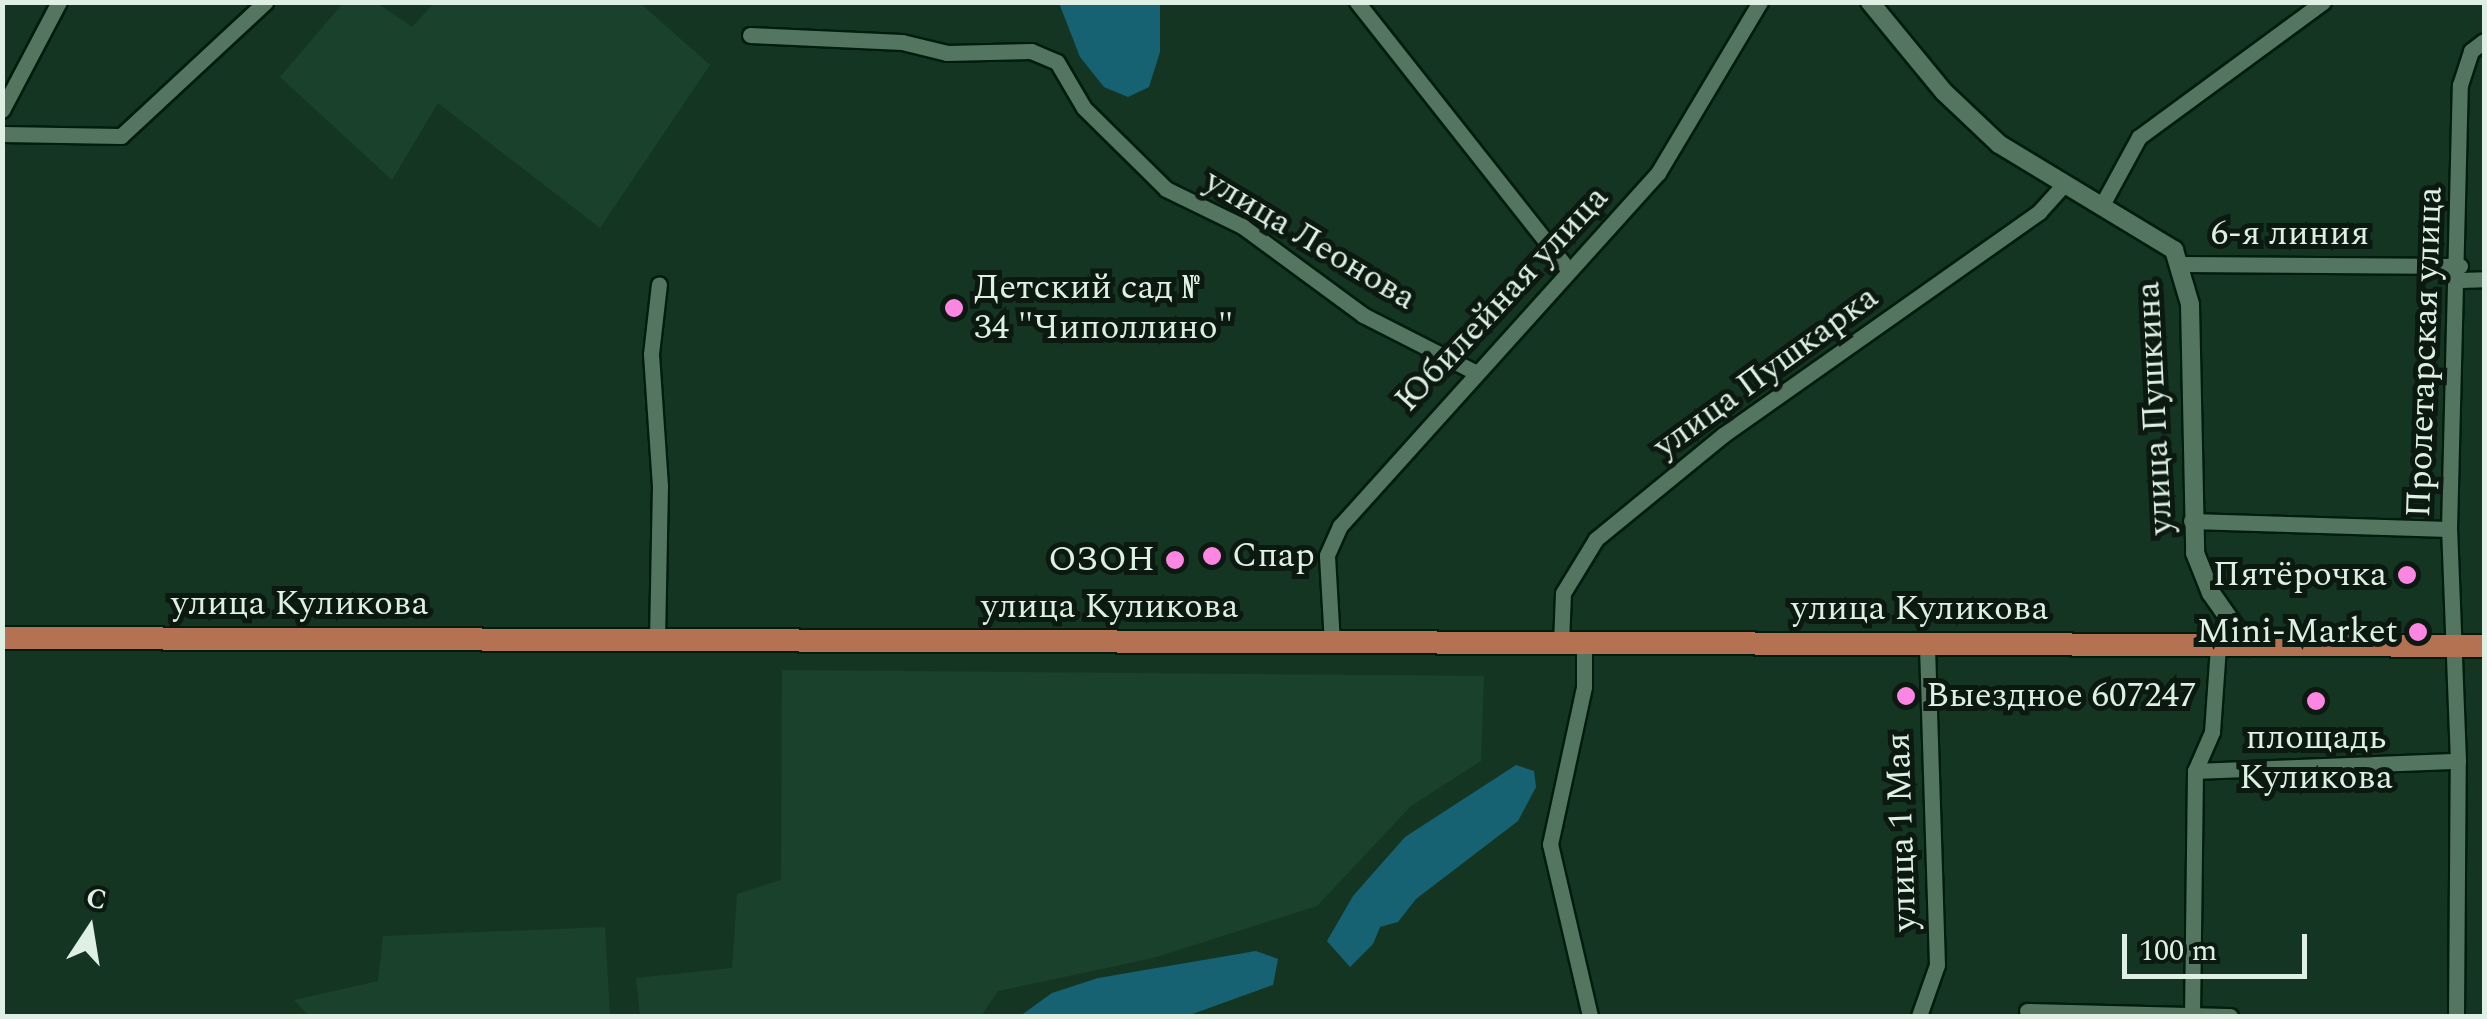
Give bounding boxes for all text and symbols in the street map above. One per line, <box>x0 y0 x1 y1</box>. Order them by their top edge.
street label: улица Леонова <box>1197 160 1423 320</box>
street label: Юбилейная улица <box>1386 177 1618 421</box>
street label: Пролетарская улица <box>2398 186 2452 518</box>
street label: 6-я линия <box>2211 213 2369 255</box>
place label: Детский сад № 34 "Чиполлино" <box>974 267 1233 349</box>
street label: улица Пушкарка <box>1646 276 1886 468</box>
street label: улица Пушкина <box>2127 280 2183 536</box>
marker: Детский сад № 34 "Чиполлино" <box>943 297 965 319</box>
place label: Спар <box>1232 535 1315 577</box>
place label: ОЗОН <box>1048 539 1155 581</box>
marker: Спар <box>1201 545 1223 567</box>
marker: ОЗОН <box>1164 549 1186 571</box>
place label: Пятёрочка <box>2213 554 2387 596</box>
marker: Пятёрочка <box>2396 564 2418 586</box>
street label: улица Куликова <box>171 583 429 625</box>
street label: улица Куликова <box>981 586 1239 628</box>
street label: улица Куликова <box>1791 588 2049 630</box>
place label: Mini-Market <box>2196 611 2398 653</box>
marker: Mini-Market <box>2407 621 2429 643</box>
place label: Выездное 607247 <box>1926 675 2197 717</box>
marker: Выездное 607247 <box>1895 685 1917 707</box>
marker: площадь Куликова <box>2305 690 2327 712</box>
place label: площадь Куликова <box>2239 717 2393 799</box>
street label: улица 1 Мая <box>1878 732 1926 932</box>
text: С <box>82 876 111 922</box>
north arrow <box>40 879 140 979</box>
scale bar <box>2127 914 2312 976</box>
text: 100 m <box>2139 928 2217 974</box>

